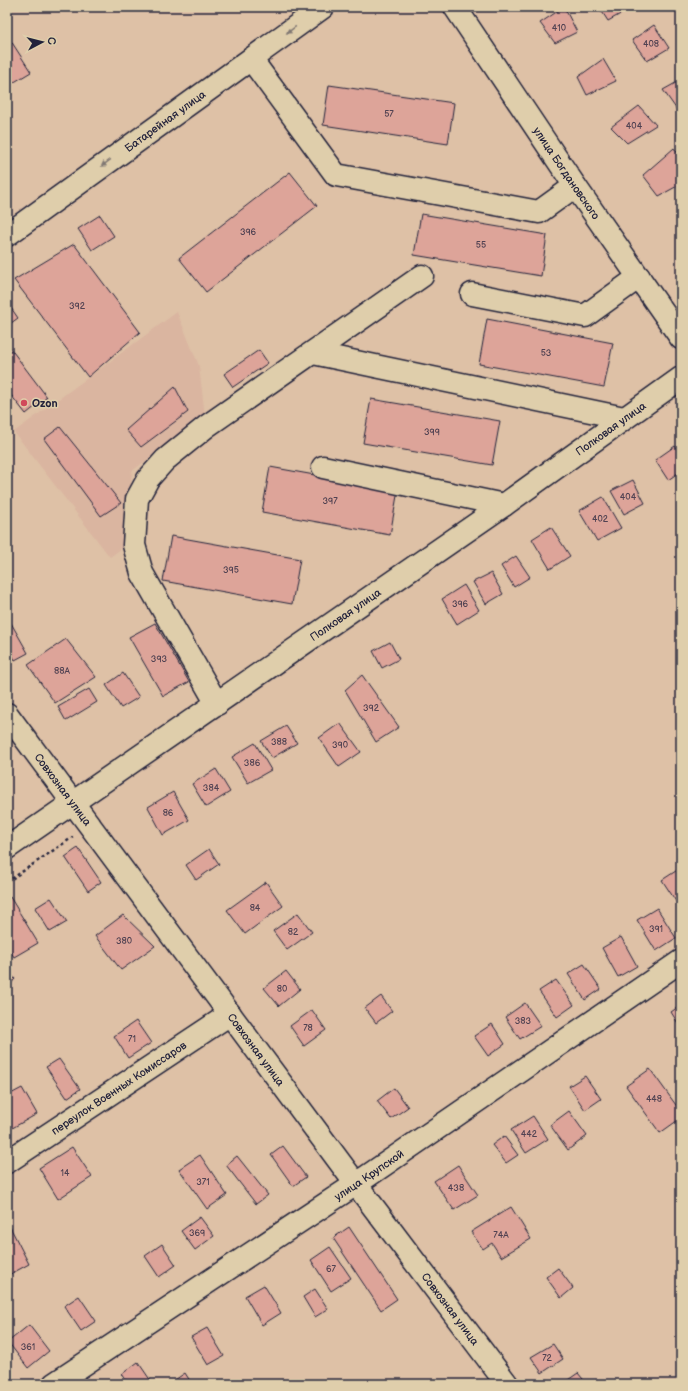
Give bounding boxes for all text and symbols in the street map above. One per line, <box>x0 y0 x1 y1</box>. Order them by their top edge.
north arrow <box>22 22 62 62</box>
house number: 410 <box>552 23 566 34</box>
one-way arrow <box>286 26 296 34</box>
text: С <box>45 36 58 46</box>
house number: 408 <box>643 39 659 50</box>
street label: Батарейная улица <box>122 87 208 154</box>
house number: 57 <box>384 109 394 120</box>
house number: 404 <box>626 121 643 132</box>
street label: улица Богдановского <box>531 124 603 222</box>
one-way arrow <box>101 159 112 167</box>
house number: 396 <box>240 227 257 238</box>
house number: 55 <box>476 240 486 251</box>
house number: 392 <box>69 301 86 312</box>
house number: 53 <box>541 348 552 359</box>
place label: Ozon <box>32 397 58 410</box>
marker: Ozon <box>19 398 29 408</box>
street label: Полковая улица <box>573 399 649 458</box>
house number: 399 <box>424 427 440 438</box>
house number: 404 <box>620 492 637 503</box>
house number: 397 <box>322 496 338 507</box>
house number: 402 <box>592 514 609 525</box>
house number: 395 <box>223 565 239 576</box>
street label: Полковая улица <box>307 585 384 644</box>
house number: 396 <box>452 599 469 610</box>
house number: 393 <box>151 654 168 665</box>
house number: 88А <box>54 666 71 677</box>
house number: 392 <box>363 703 380 714</box>
house number: 388 <box>271 737 287 748</box>
house number: 390 <box>332 740 348 751</box>
street label: Совхозная улица <box>32 751 95 829</box>
house number: 386 <box>244 758 261 769</box>
house number: 384 <box>203 783 220 794</box>
house number: 86 <box>163 808 174 819</box>
house number: 84 <box>250 903 261 914</box>
house number: 391 <box>649 924 663 935</box>
house number: 82 <box>288 927 299 938</box>
house number: 380 <box>116 936 132 947</box>
house number: 80 <box>277 984 287 995</box>
street label: Совхозная улица <box>225 1011 288 1089</box>
house number: 383 <box>515 1016 532 1027</box>
house number: 78 <box>303 1023 313 1034</box>
house number: 71 <box>128 1034 136 1045</box>
street label: переулок Военных Комиссаров <box>49 1038 189 1137</box>
house number: 448 <box>646 1094 662 1105</box>
house number: 442 <box>521 1129 538 1140</box>
street label: улица Крупской <box>332 1147 406 1203</box>
house number: 14 <box>61 1168 70 1179</box>
house number: 371 <box>196 1177 210 1188</box>
house number: 438 <box>448 1183 464 1194</box>
house number: 369 <box>189 1228 205 1239</box>
house number: 74А <box>493 1230 509 1241</box>
house number: 67 <box>326 1264 337 1275</box>
street label: Совхозная улица <box>419 1270 482 1348</box>
house number: 361 <box>21 1342 35 1353</box>
house number: 72 <box>542 1353 553 1364</box>

